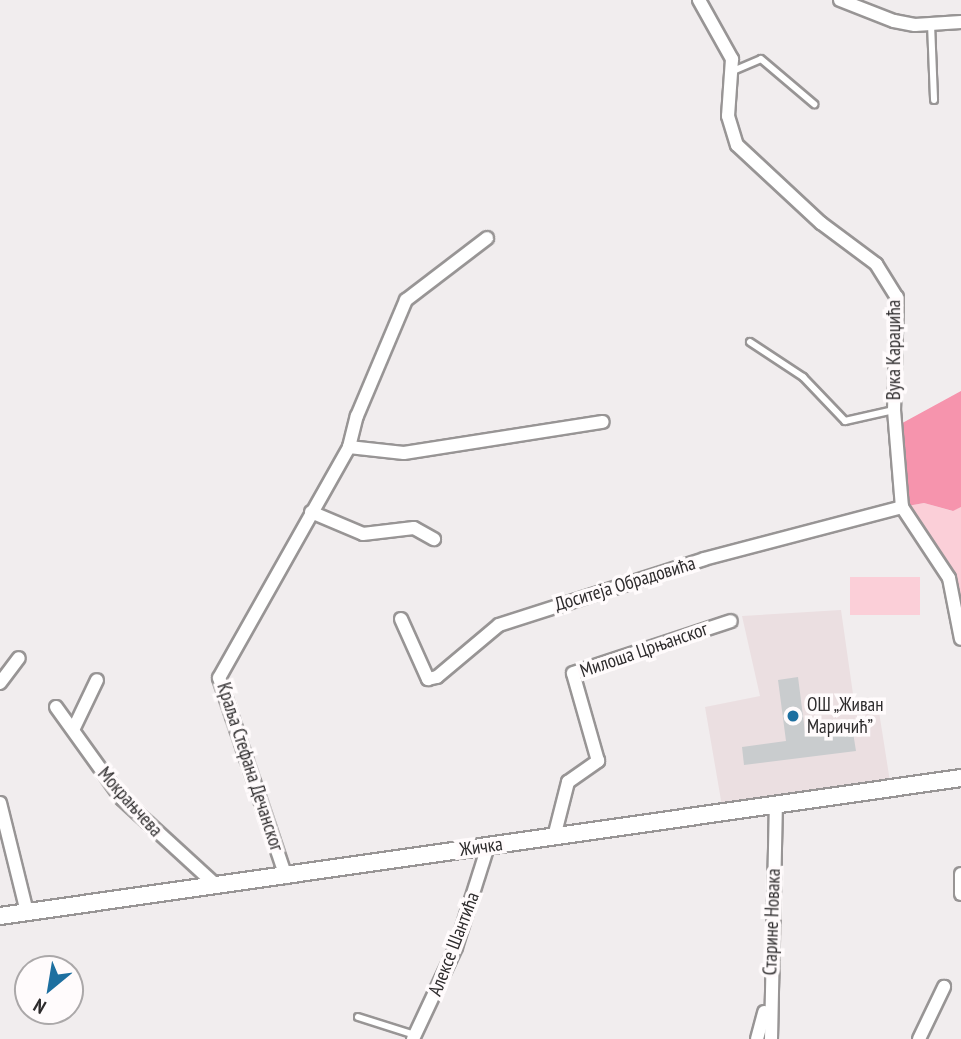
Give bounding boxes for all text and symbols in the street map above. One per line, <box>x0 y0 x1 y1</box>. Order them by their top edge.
street label: Вука Караџића <box>883 300 905 400</box>
street label: Доситеја Обрадовића <box>552 552 698 616</box>
street label: Милоша Црњанског <box>577 617 711 683</box>
street label: Краља Стефана Дечанског <box>212 680 288 854</box>
place label: ОШ „Живан Маричић” <box>807 694 884 738</box>
marker: ОШ „Живан Маричић” <box>785 708 801 724</box>
street label: Мокрањчева <box>93 763 167 841</box>
street label: Жичка <box>458 833 504 861</box>
street label: Старине Новака <box>759 868 785 976</box>
street label: Алексе Шантића <box>424 889 484 999</box>
north arrow <box>14 955 84 1025</box>
text: N <box>29 993 50 1019</box>

